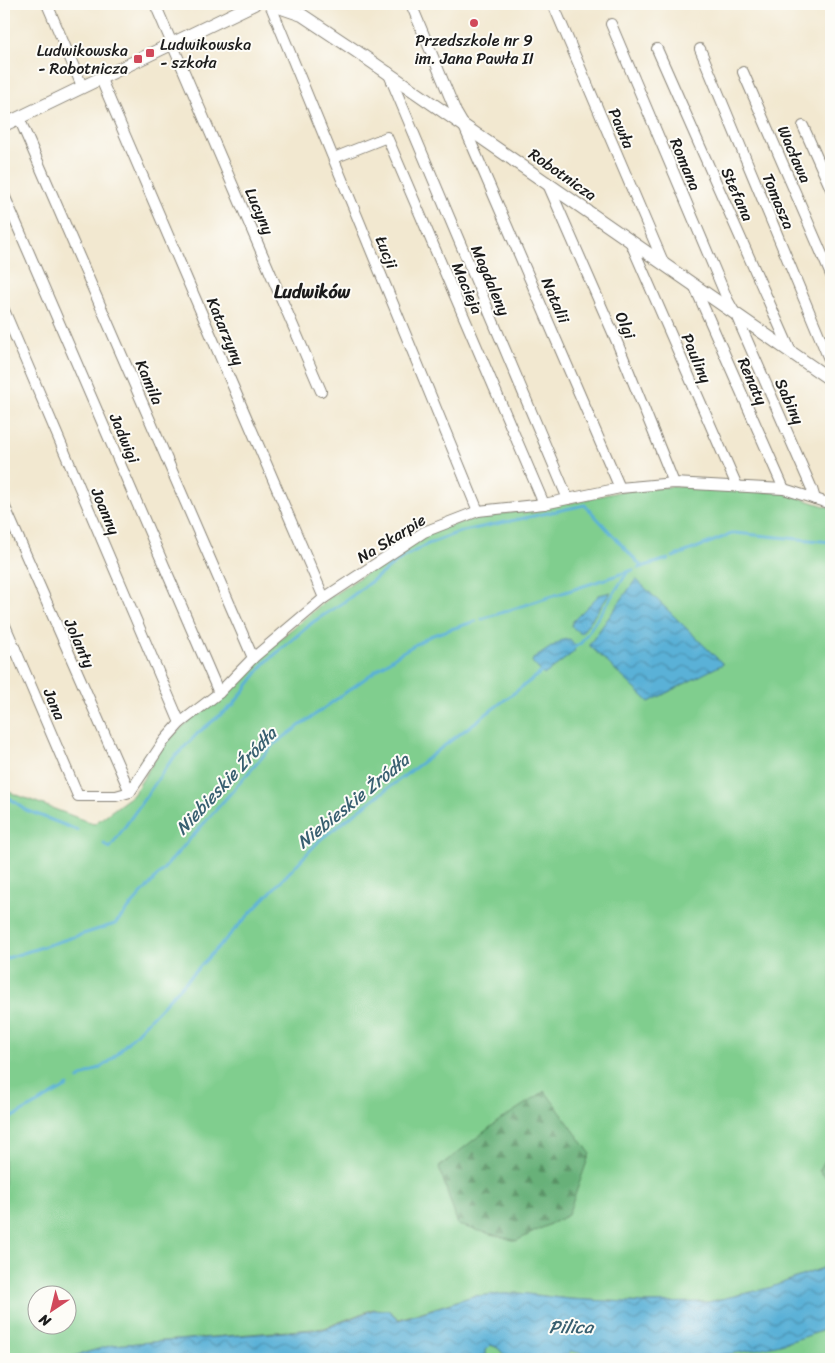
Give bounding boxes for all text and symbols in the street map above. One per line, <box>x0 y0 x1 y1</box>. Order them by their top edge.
marker: Przedszkole nr 9 im. Jana Pawła II <box>468 17 480 29</box>
place label: Przedszkole nr 9 im. Jana Pawła II <box>414 26 534 73</box>
place label: Ludwikowska - szkoła <box>160 30 251 77</box>
place label: Ludwikowska - Robotnicza <box>37 36 128 83</box>
marker: Ludwikowska - szkoła <box>144 47 156 59</box>
marker: Ludwikowska - Robotnicza <box>132 53 144 65</box>
street label: Pawła <box>600 103 643 154</box>
street label: Wacława <box>769 121 820 188</box>
street label: Romana <box>661 133 710 195</box>
street label: Robotnicza <box>522 140 603 209</box>
street label: Stefana <box>713 162 762 226</box>
street label: Tomasza <box>754 168 803 234</box>
street label: Lucyny <box>237 183 283 240</box>
street label: Łucji <box>367 231 406 274</box>
street label: Magdaleny <box>463 240 519 321</box>
street label: Macieja <box>444 257 492 319</box>
street label: Natalii <box>533 273 578 328</box>
district label: Ludwików <box>274 276 351 308</box>
street label: Katarzyny <box>198 292 253 371</box>
street label: Olgi <box>607 307 644 344</box>
street label: Pauliny <box>673 329 720 389</box>
street label: Renaty <box>729 353 776 411</box>
street label: Kamila <box>127 355 172 410</box>
street label: Sabiny <box>767 373 813 430</box>
street label: Jadwigi <box>101 408 148 468</box>
street label: Joanny <box>82 482 129 540</box>
street label: Na Skarpie <box>351 506 432 571</box>
street label: Jolanty <box>55 613 104 673</box>
street label: Jana <box>35 683 75 726</box>
water label: Niebieskie Źródła <box>167 718 286 843</box>
water label: Niebieskie Żródła <box>289 744 418 857</box>
north arrow <box>28 1286 78 1336</box>
text: N <box>33 1307 57 1334</box>
water label: Pilica <box>549 1311 595 1343</box>

